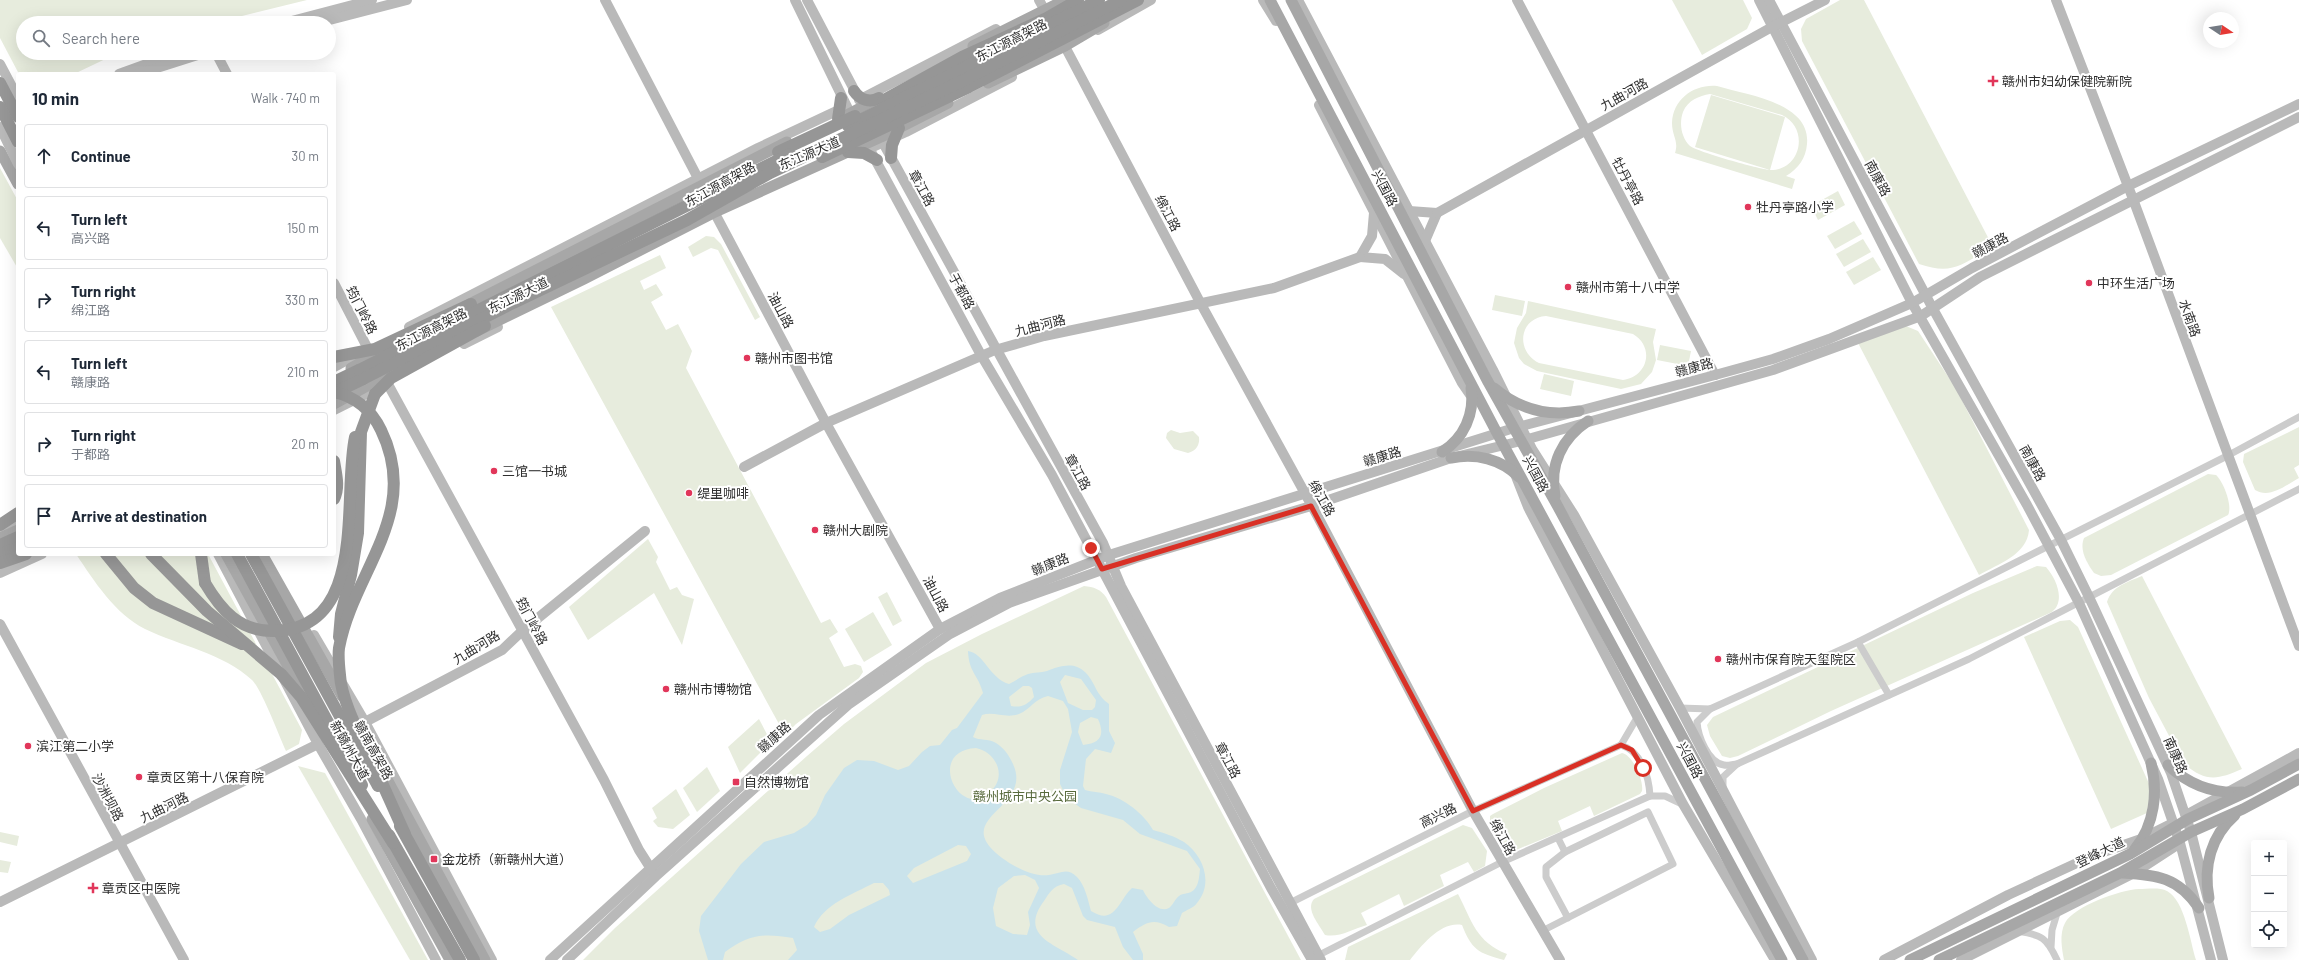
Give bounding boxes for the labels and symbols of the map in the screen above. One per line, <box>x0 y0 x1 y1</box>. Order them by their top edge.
north arrow <box>2203 12 2239 48</box>
street label: 东江源高架路 <box>973 15 1049 65</box>
place label: 赣州市妇幼保健院新院 <box>2002 73 2132 89</box>
street label: 九曲河路 <box>1597 74 1651 114</box>
marker: 赣州市妇幼保健院新院 <box>1987 75 1999 87</box>
street label: 东江源大道 <box>776 133 842 173</box>
street label: 牡丹亭路 <box>1609 154 1647 208</box>
street label: 南康路 <box>1862 157 1894 199</box>
street label: 东江源高架路 <box>682 158 758 210</box>
street label: 章江路 <box>906 167 938 209</box>
street label: 兴国路 <box>1369 167 1401 209</box>
street label: 绵江路 <box>1152 192 1184 234</box>
place label: 牡丹亭路小学 <box>1756 199 1834 215</box>
marker: 牡丹亭路小学 <box>1743 202 1753 212</box>
street label: 赣康路 <box>1969 229 2011 261</box>
street label: 于都路 <box>946 270 978 312</box>
street label: 东江源大道 <box>485 274 551 316</box>
place label: 中环生活广场 <box>2097 275 2175 291</box>
marker: 中环生活广场 <box>2084 278 2094 288</box>
place label: 赣州市第十八中学 <box>1576 279 1680 295</box>
marker: 赣州市第十八中学 <box>1563 282 1573 292</box>
street label: 筠门岭路 <box>343 283 381 337</box>
street label: 油山路 <box>765 289 797 331</box>
street label: 水南路 <box>2176 297 2204 339</box>
street label: 东江源高架路 <box>393 304 469 354</box>
street label: 九曲河路 <box>1013 311 1067 339</box>
place label: 赣州市图书馆 <box>755 350 833 366</box>
marker: 赣州市图书馆 <box>742 353 752 363</box>
street label: 赣康路 <box>1673 354 1715 380</box>
street label: 南康路 <box>2017 442 2049 484</box>
street label: 赣康路 <box>1361 443 1403 469</box>
street label: 章江路 <box>1062 451 1094 493</box>
street label: 兴国路 <box>1520 453 1552 495</box>
place label: 三馆一书城 <box>502 463 567 479</box>
marker: 三馆一书城 <box>489 466 499 476</box>
street label: 绵江路 <box>1305 477 1339 519</box>
place label: 缇里咖啡 <box>697 485 749 501</box>
marker: 缇里咖啡 <box>684 488 694 498</box>
place label: 赣州大剧院 <box>823 522 888 538</box>
marker: 赣州大剧院 <box>810 525 820 535</box>
route end <box>1082 539 1100 557</box>
street label: 赣康路 <box>1029 549 1071 579</box>
street label: 油山路 <box>920 573 952 615</box>
street label: 筠门岭路 <box>513 594 551 648</box>
street label: 九曲河路 <box>450 627 502 667</box>
place label: 赣州市保育院天玺院区 <box>1726 651 1856 667</box>
marker: 赣州市保育院天玺院区 <box>1713 654 1723 664</box>
place label: 赣州市博物馆 <box>674 681 752 697</box>
marker: 赣州市博物馆 <box>661 684 671 694</box>
street label: 新赣州大道 <box>327 718 373 782</box>
street label: 赣南高架路 <box>351 718 397 782</box>
street label: 赣康路 <box>754 718 794 756</box>
street label: 南康路 <box>2161 734 2191 776</box>
place label: 滨江第二小学 <box>36 738 114 754</box>
street label: 章江路 <box>1212 739 1244 781</box>
street label: 兴国路 <box>1674 739 1706 781</box>
marker: 滨江第二小学 <box>23 741 33 751</box>
route start <box>1634 759 1652 777</box>
place label: 章贡区第十八保育院 <box>147 769 264 785</box>
street label: 沙洲坝路 <box>89 770 127 824</box>
marker: 章贡区第十八保育院 <box>134 772 144 782</box>
place label: 自然博物馆 <box>744 774 809 790</box>
marker: 自然博物馆 <box>731 777 741 787</box>
street label: 九曲河路 <box>137 788 191 826</box>
park label: 赣州城市中央公园 <box>973 788 1077 804</box>
street label: 高兴路 <box>1417 799 1459 831</box>
street label: 绵江路 <box>1487 816 1519 858</box>
street label: 登峰大道 <box>2073 833 2127 871</box>
place label: 金龙桥（新赣州大道） <box>442 851 572 867</box>
marker: 金龙桥（新赣州大道） <box>429 854 439 864</box>
place label: 章贡区中医院 <box>102 880 180 896</box>
marker: 章贡区中医院 <box>87 882 99 894</box>

